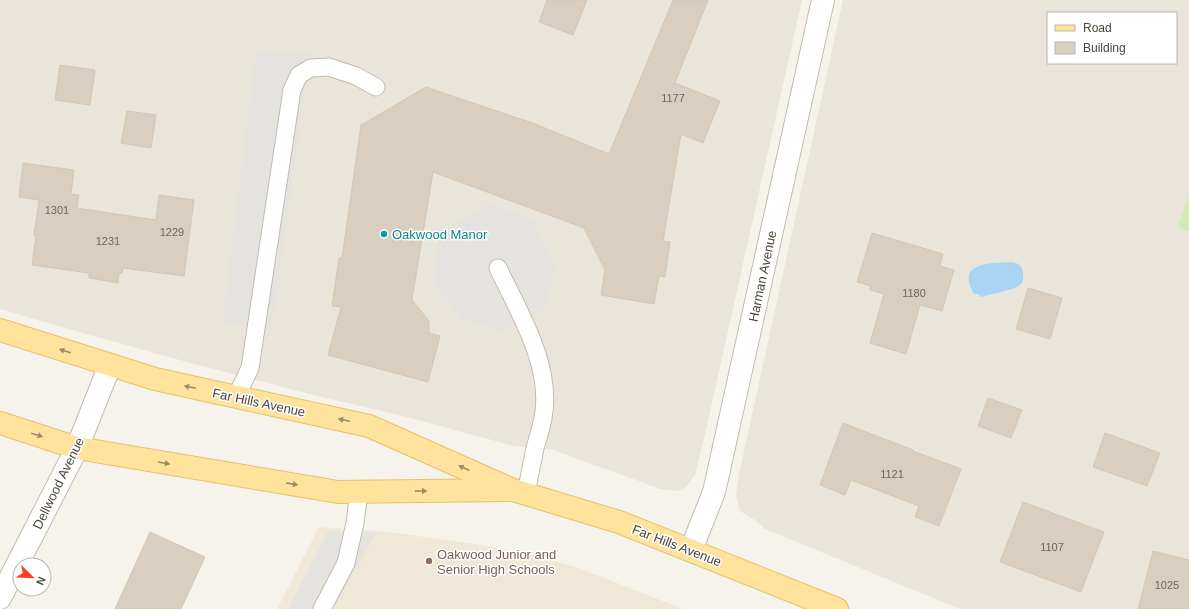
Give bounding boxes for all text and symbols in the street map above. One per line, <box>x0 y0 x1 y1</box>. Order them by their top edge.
legend <box>1047 12 1177 64</box>
text: Road <box>1083 21 1112 35</box>
text: Building <box>1083 41 1126 55</box>
house number: 1177 <box>661 92 685 104</box>
house number: 1301 <box>45 204 69 216</box>
house number: 1229 <box>160 226 184 238</box>
place label: Oakwood Manor <box>392 227 488 242</box>
marker: Oakwood Manor <box>379 229 389 239</box>
street label: Harman Avenue <box>745 229 779 323</box>
house number: 1231 <box>96 235 120 247</box>
house number: 1180 <box>902 287 926 299</box>
one-way arrow <box>59 347 71 353</box>
one-way arrow <box>183 383 196 389</box>
street label: Far Hills Avenue <box>211 385 307 420</box>
one-way arrow <box>338 417 350 423</box>
one-way arrow <box>31 432 43 438</box>
street label: Dellwood Avenue <box>30 435 87 532</box>
one-way arrow <box>158 460 170 466</box>
one-way arrow <box>459 465 470 471</box>
house number: 1121 <box>880 468 904 480</box>
one-way arrow <box>286 481 298 487</box>
one-way arrow <box>415 488 428 494</box>
street label: Far Hills Avenue <box>630 522 724 569</box>
house number: 1107 <box>1040 541 1064 553</box>
place label: Oakwood Junior and Senior High Schools <box>437 547 556 577</box>
marker: Oakwood Junior and Senior High Schools <box>424 556 434 566</box>
north arrow <box>12 557 52 597</box>
text: N <box>34 575 48 587</box>
house number: 1025 <box>1155 579 1179 591</box>

